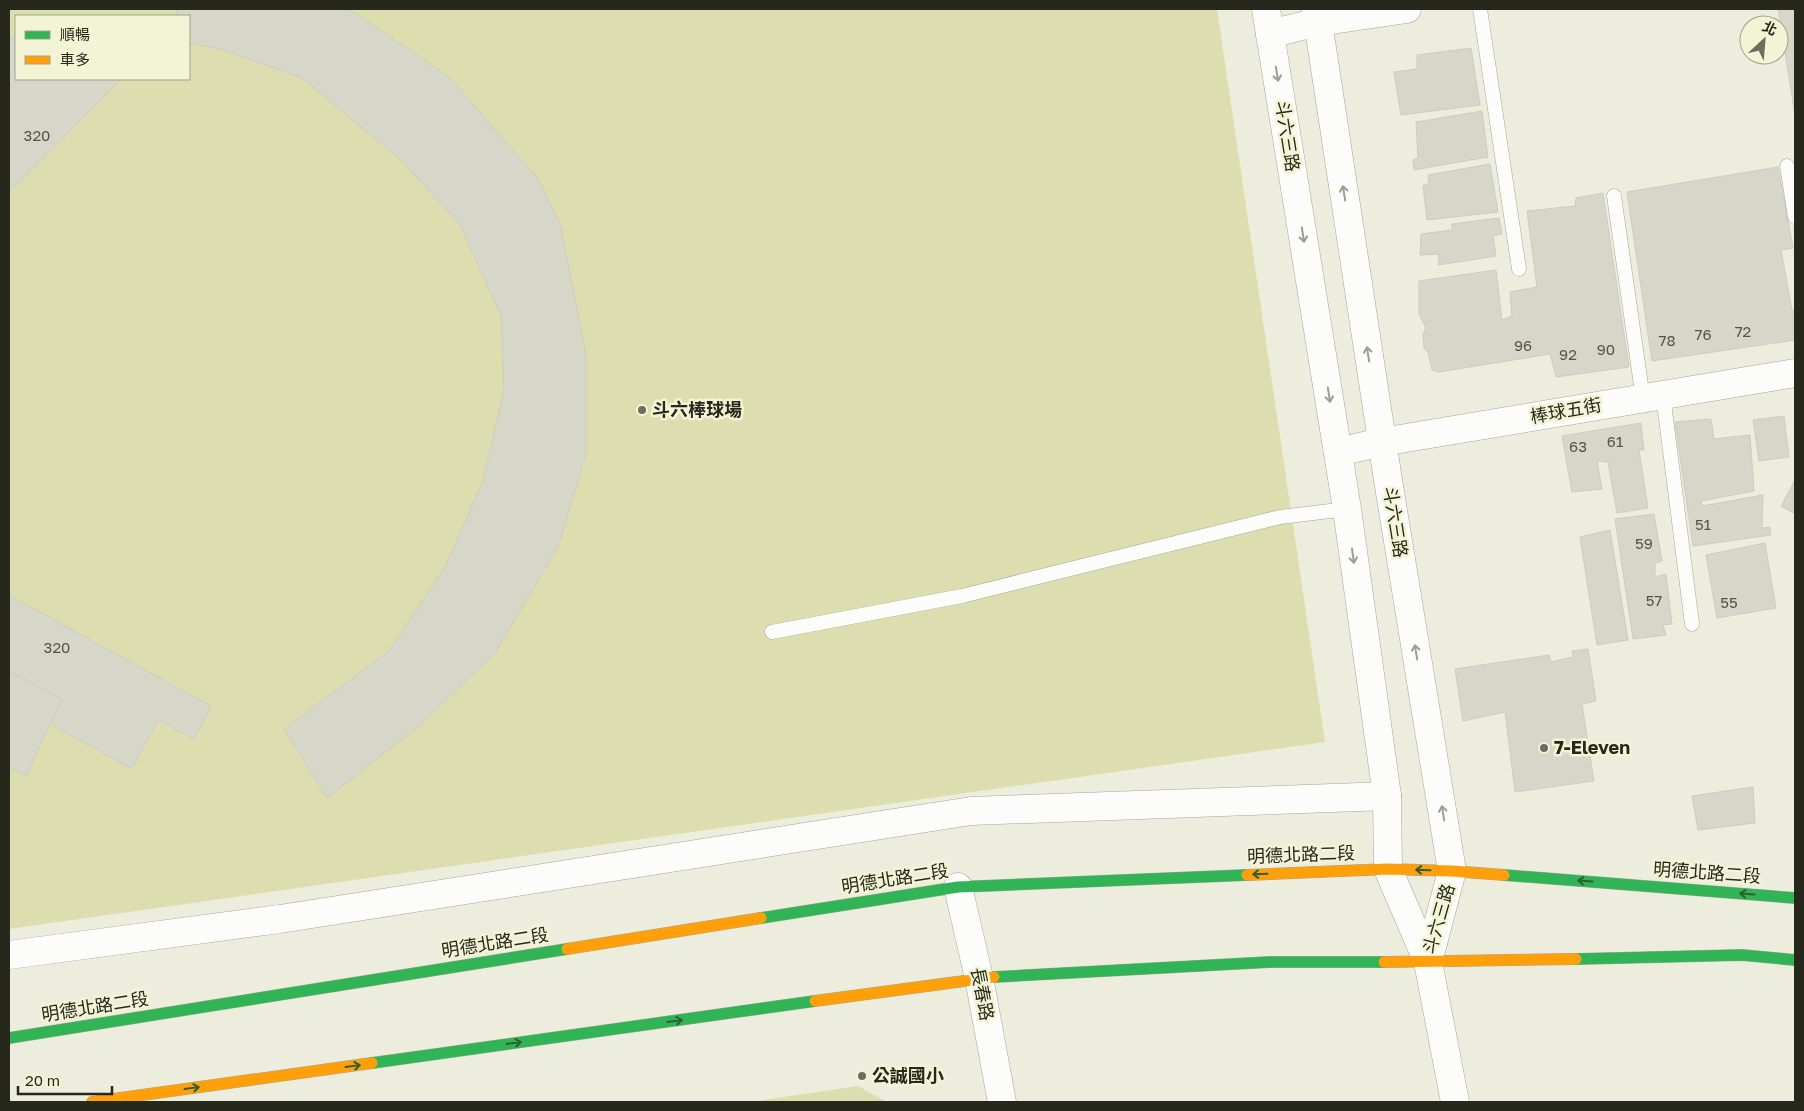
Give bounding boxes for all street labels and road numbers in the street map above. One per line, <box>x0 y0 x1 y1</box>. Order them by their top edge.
street label: 斗六三路 <box>1271 99 1304 173</box>
street label: 棒球五街 <box>1528 393 1603 427</box>
street label: 斗六三路 <box>1379 485 1412 559</box>
street label: 明德北路二段 <box>1247 841 1355 867</box>
street label: 明德北路二段 <box>1652 857 1762 887</box>
street label: 明德北路二段 <box>840 859 950 897</box>
street label: 斗六三路 <box>1418 881 1459 956</box>
street label: 明德北路二段 <box>440 923 550 961</box>
street label: 長春路 <box>967 965 999 1022</box>
street label: 明德北路二段 <box>40 987 150 1025</box>

